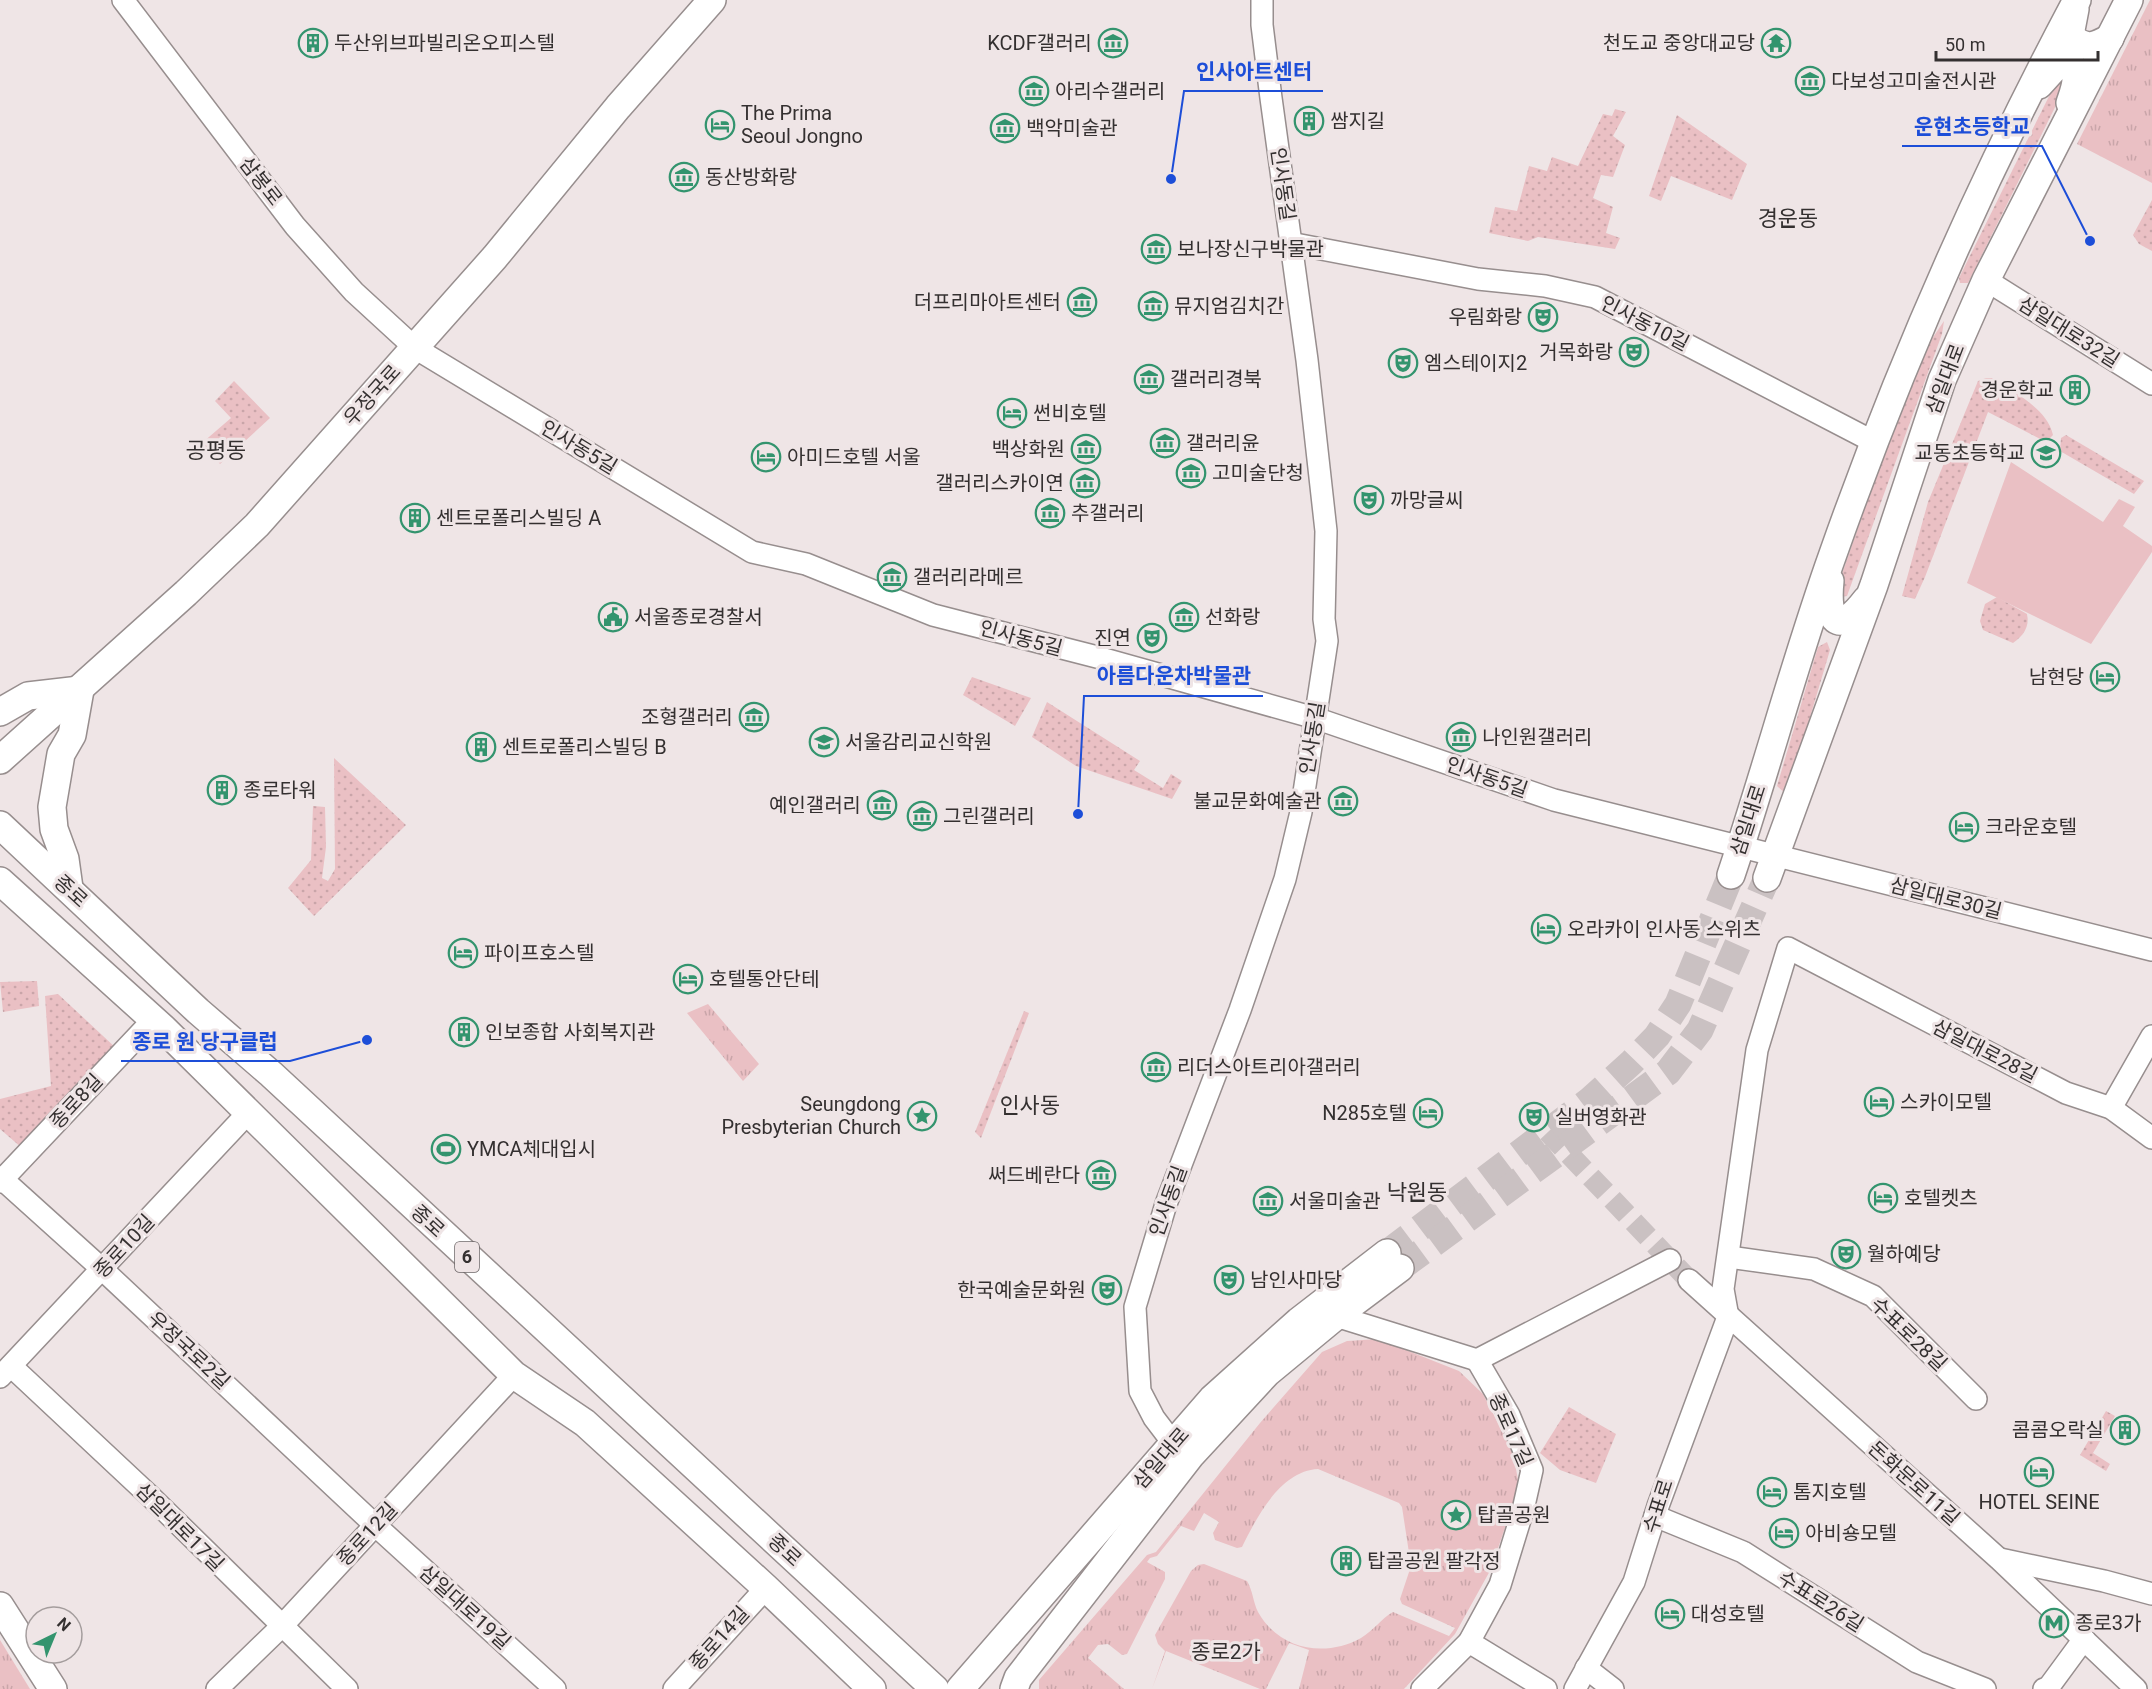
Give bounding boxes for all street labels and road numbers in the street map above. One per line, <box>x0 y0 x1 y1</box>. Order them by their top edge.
street label: 인사동길 <box>1266 146 1300 222</box>
street label: 삼봉로 <box>235 152 287 210</box>
street label: 인사동10길 <box>1597 290 1693 356</box>
street label: 삼일대로32길 <box>2014 291 2124 373</box>
street label: 삼일대로 <box>1921 340 1969 418</box>
street label: 우정국로 <box>338 360 406 430</box>
street label: 인사동5길 <box>536 415 622 479</box>
street label: 인사동5길 <box>977 615 1065 661</box>
street label: 인사동길 <box>1294 700 1330 776</box>
street label: 인사동5길 <box>1443 752 1531 802</box>
street label: 삼일대로 <box>1725 781 1771 859</box>
street label: 종로 <box>49 870 93 912</box>
street label: 삼일대로30길 <box>1888 873 2004 923</box>
street label: 삼일대로28길 <box>1929 1014 2041 1088</box>
street label: 종로8길 <box>45 1069 107 1133</box>
street label: 인사동길 <box>1144 1162 1192 1240</box>
street label: 종로 <box>406 1200 450 1242</box>
street label: 종로10길 <box>89 1209 159 1283</box>
road number: 6 <box>455 1242 479 1272</box>
street label: 수표로28길 <box>1866 1292 1952 1376</box>
street label: 우정국로2길 <box>143 1306 235 1394</box>
street label: 종로17길 <box>1484 1390 1538 1470</box>
street label: 삼일대로 <box>1128 1422 1194 1494</box>
street label: 돈화문로11길 <box>1863 1436 1965 1530</box>
street label: 수표로 <box>1638 1476 1678 1536</box>
street label: 삼일대로17길 <box>131 1478 229 1576</box>
street label: 종로12길 <box>332 1497 402 1571</box>
street label: 종로 <box>763 1529 807 1571</box>
street label: 삼일대로19길 <box>414 1560 516 1654</box>
street label: 수표로26길 <box>1774 1565 1868 1637</box>
street label: 종로14길 <box>684 1601 754 1675</box>

